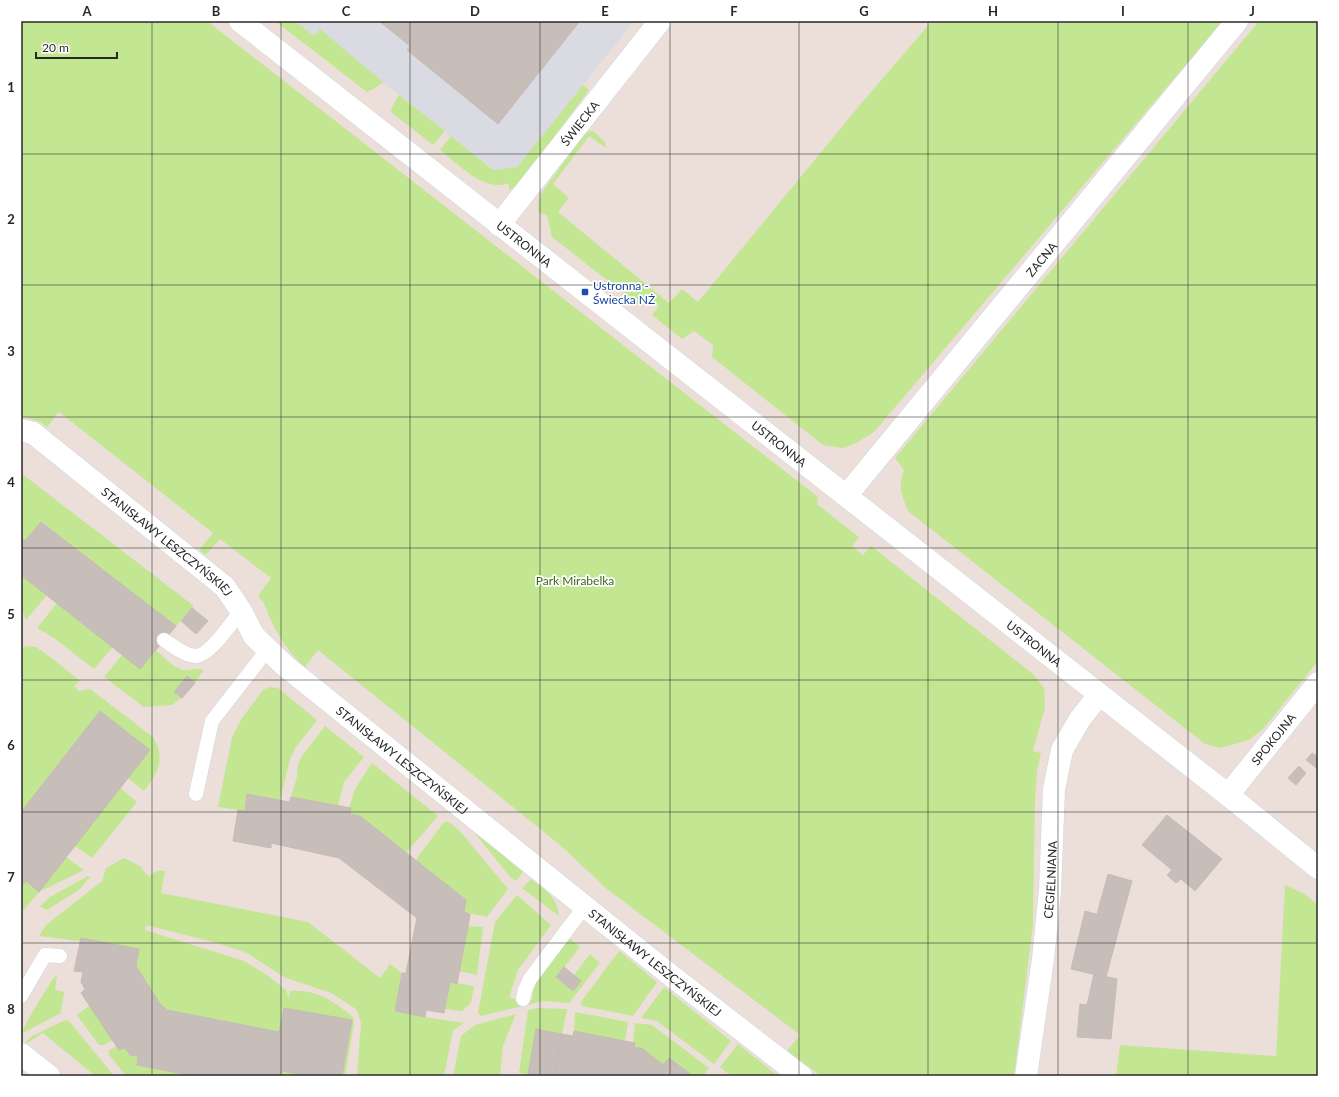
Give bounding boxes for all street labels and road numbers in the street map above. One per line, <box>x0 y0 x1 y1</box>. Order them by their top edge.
street label: ŚWIECKA <box>557 97 602 148</box>
street label: USTRONNA <box>494 217 555 270</box>
street label: ZACNA <box>1022 238 1060 279</box>
street label: USTRONNA <box>749 417 811 470</box>
street label: STANISŁAWY LESZCZYŃSKIEJ <box>99 484 236 599</box>
street label: USTRONNA <box>1004 617 1066 670</box>
street label: STANISŁAWY LESZCZYŃSKIEJ <box>333 703 471 817</box>
street label: SPOKOJNA <box>1248 709 1299 768</box>
street label: CEGIELNIANA <box>1040 839 1060 919</box>
street label: STANISŁAWY LESZCZYŃSKIEJ <box>586 905 725 1019</box>

